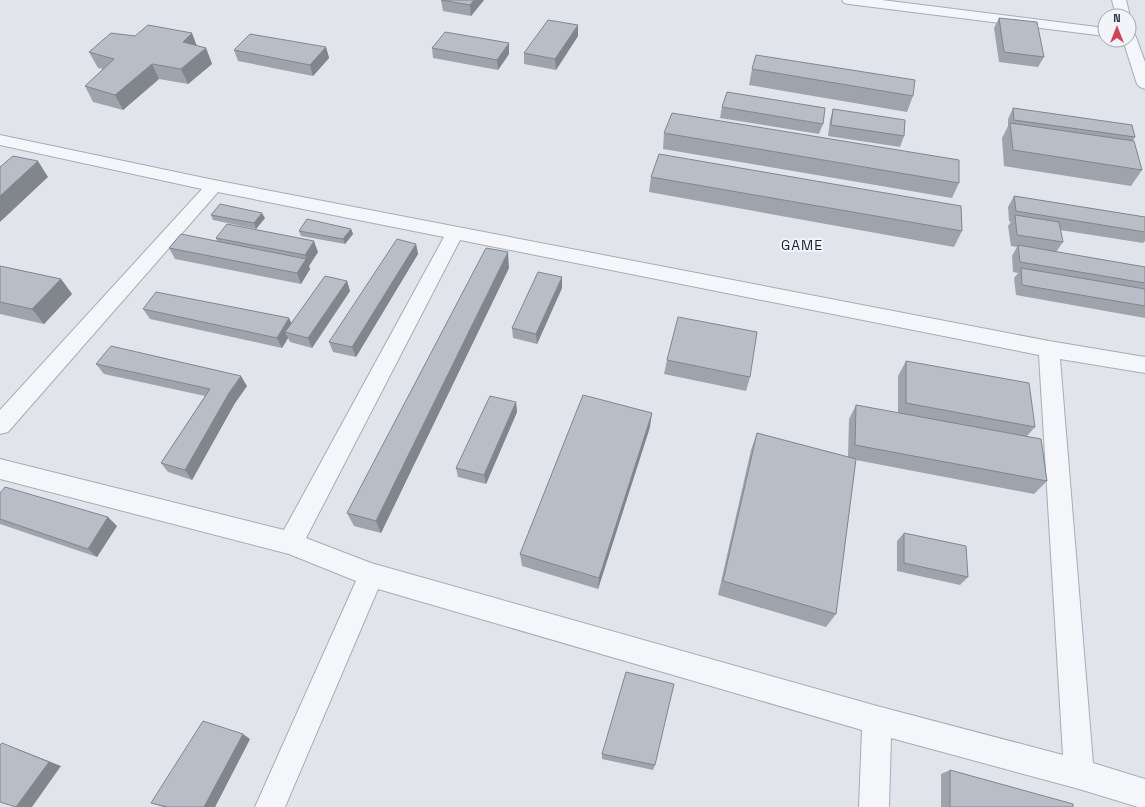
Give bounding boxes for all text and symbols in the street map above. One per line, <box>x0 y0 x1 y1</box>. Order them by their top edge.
north arrow <box>1097 8 1137 48</box>
text: N <box>1113 11 1121 25</box>
district label: GAME <box>781 236 823 254</box>

